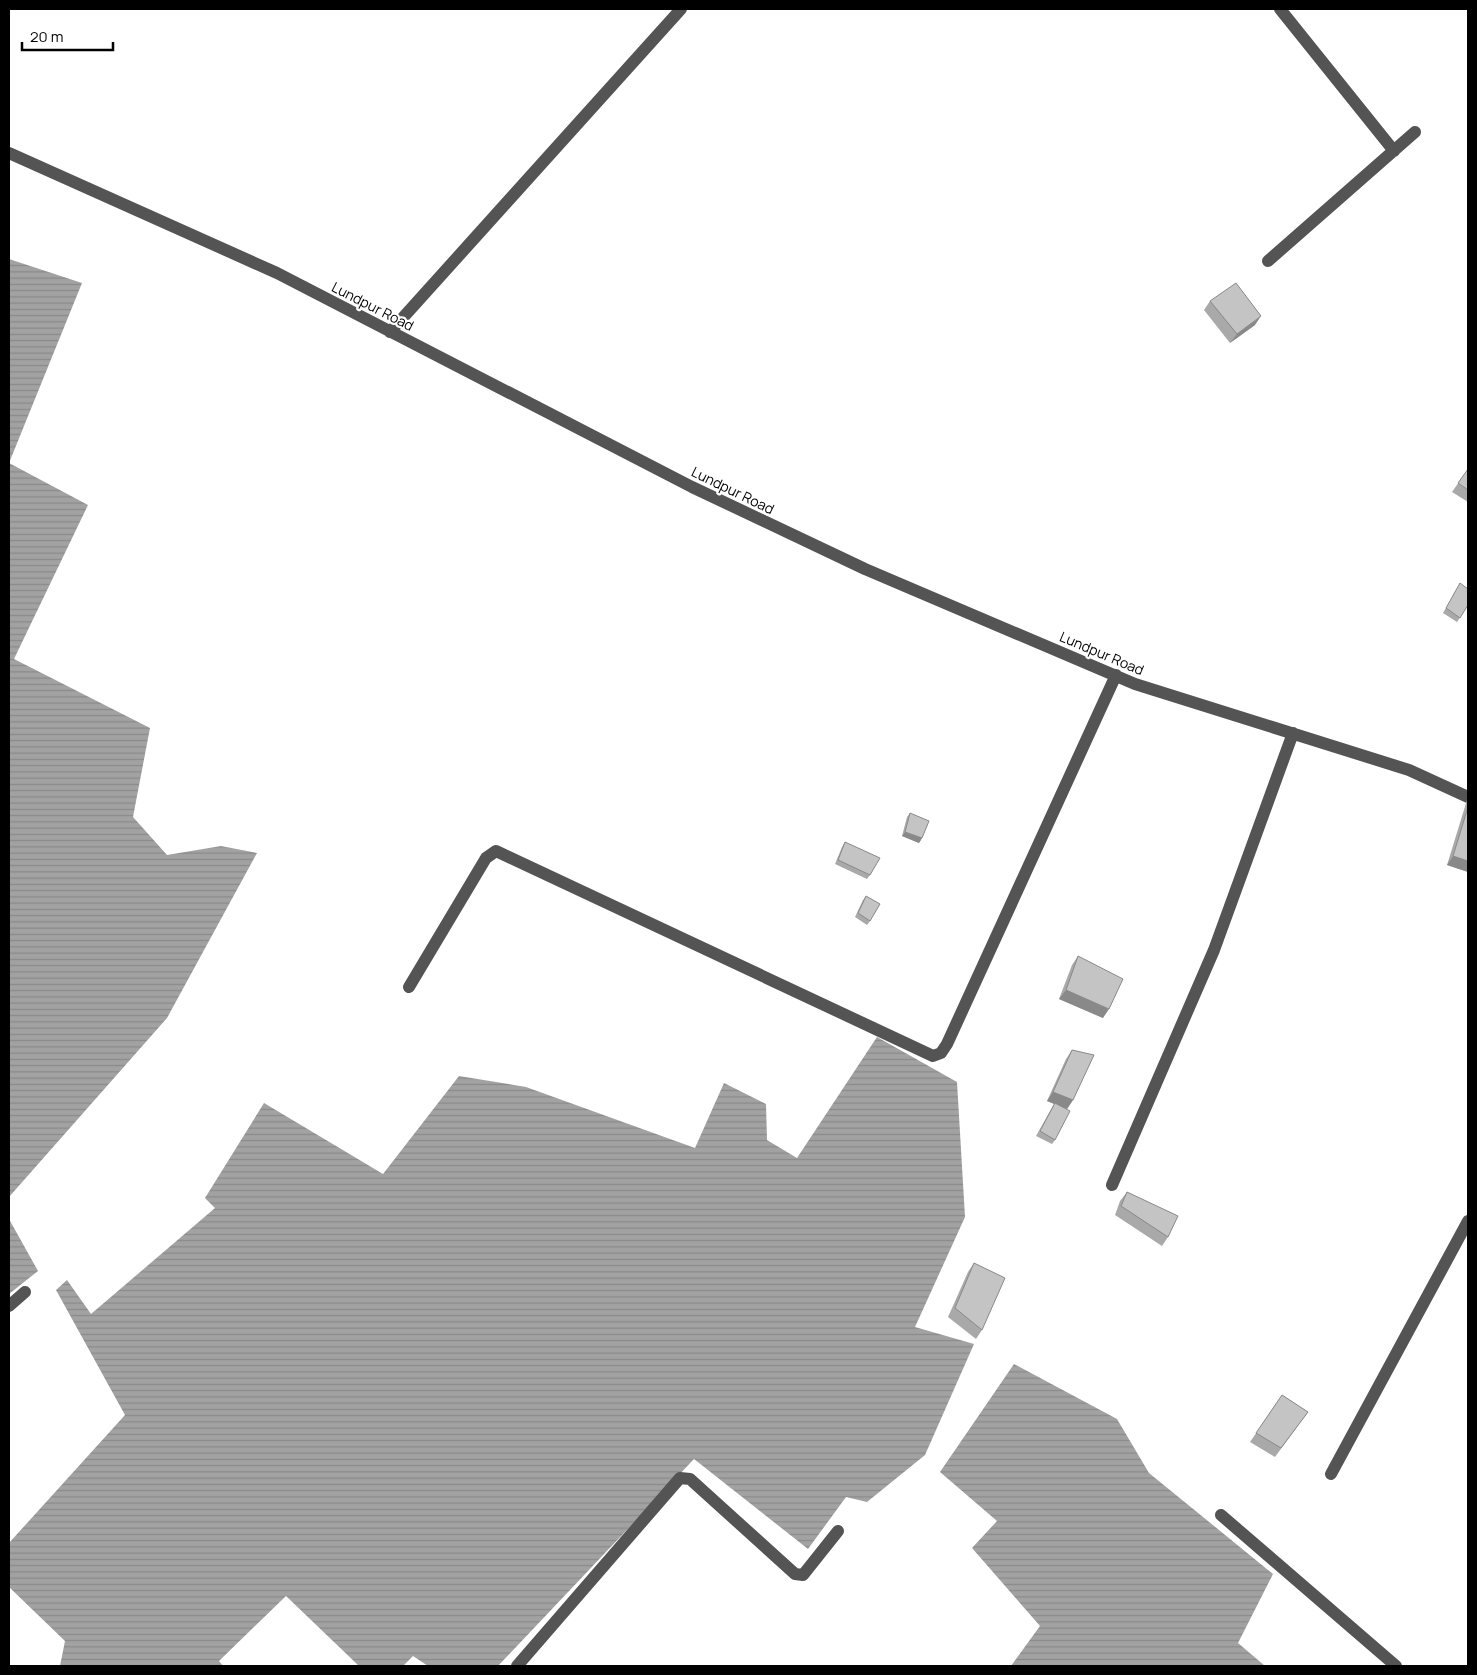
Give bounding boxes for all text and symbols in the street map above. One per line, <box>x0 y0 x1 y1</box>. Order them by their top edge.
scale bar <box>22 20 114 52</box>
text: 20 m <box>30 26 63 47</box>
street label: Lundpur Road <box>329 277 417 335</box>
street label: Lundpur Road <box>689 462 777 518</box>
street label: Lundpur Road <box>1057 627 1147 679</box>

